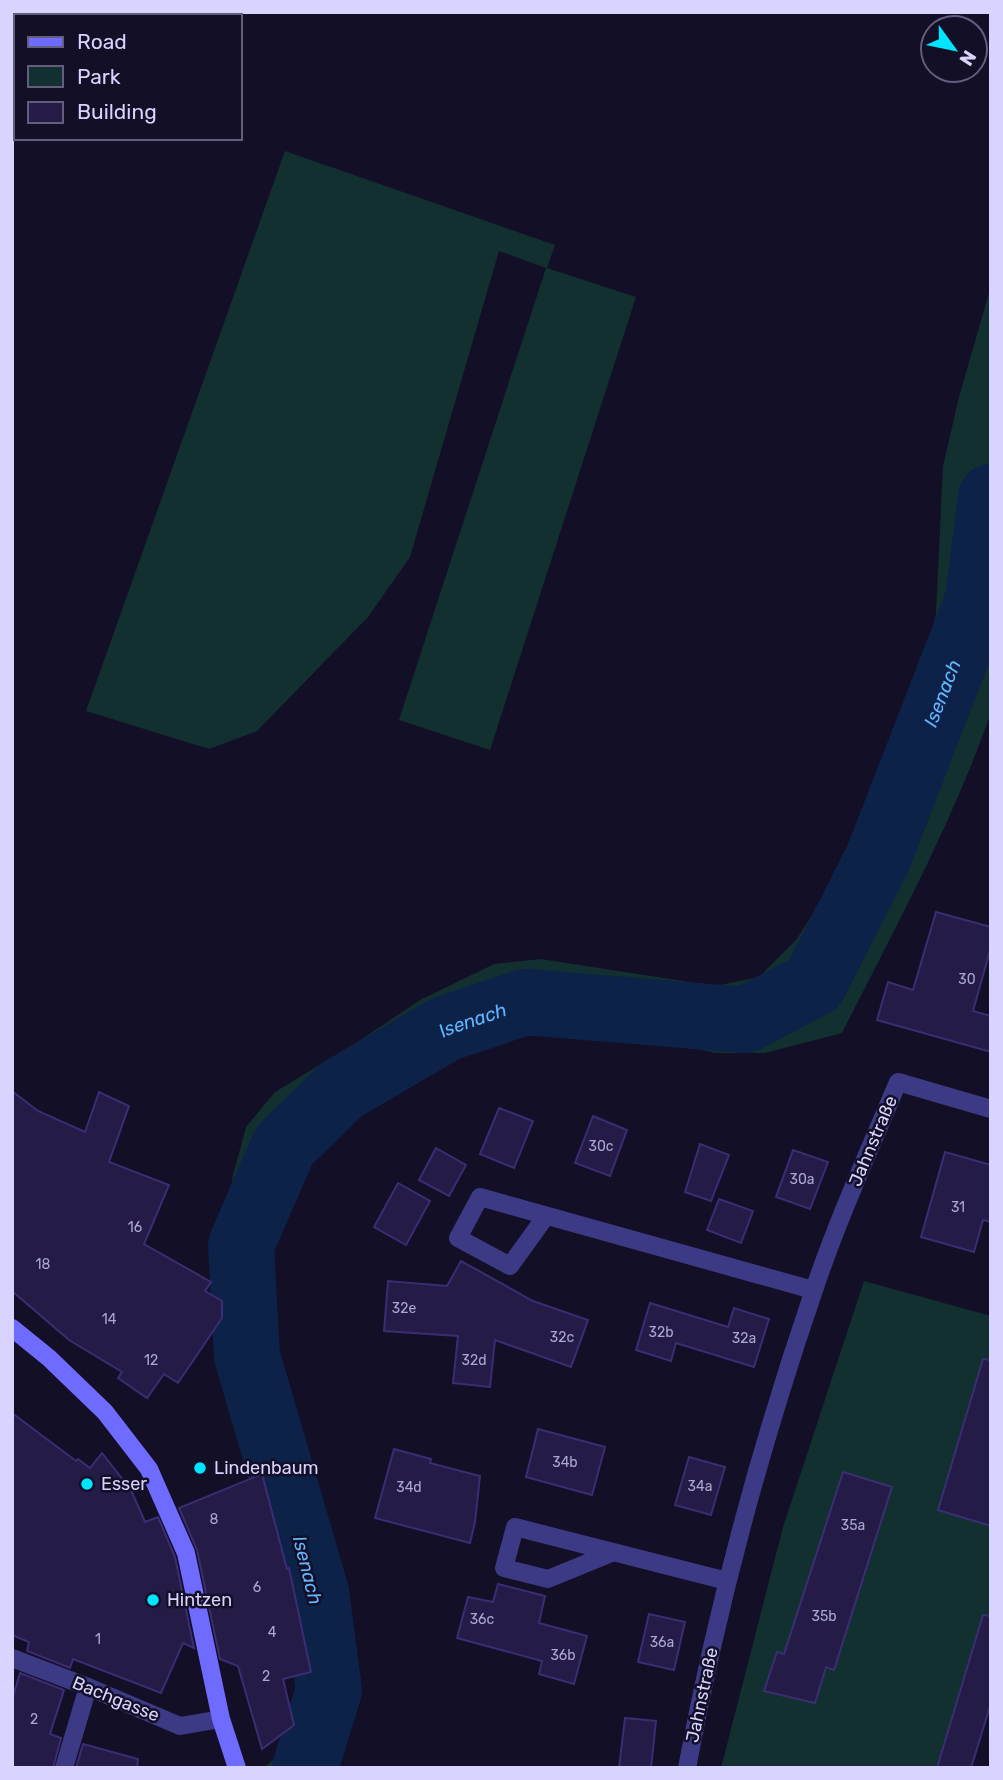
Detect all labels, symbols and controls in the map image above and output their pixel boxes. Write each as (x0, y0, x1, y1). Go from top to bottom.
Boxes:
legend (14, 14, 242, 140)
north arrow (919, 14, 989, 84)
text: Road (77, 29, 127, 54)
text: N (954, 46, 981, 70)
text: Park (77, 64, 121, 89)
text: Building (77, 99, 157, 124)
water label: Isenach (919, 656, 966, 730)
house number: 30 (958, 971, 976, 988)
water label: Isenach (434, 998, 510, 1042)
street label: Jahnstraße (844, 1092, 902, 1190)
house number: 30c (588, 1138, 614, 1155)
house number: 30a (789, 1171, 815, 1188)
house number: 31 (951, 1199, 965, 1216)
house number: 16 (128, 1219, 142, 1236)
house number: 18 (36, 1256, 51, 1273)
house number: 32e (392, 1300, 416, 1317)
house number: 14 (102, 1311, 117, 1328)
house number: 32b (649, 1324, 673, 1341)
house number: 32c (550, 1329, 574, 1346)
house number: 32a (732, 1330, 756, 1347)
house number: 12 (144, 1352, 158, 1369)
house number: 32d (462, 1352, 486, 1369)
house number: 34b (552, 1454, 578, 1471)
place label: Lindenbaum (214, 1457, 319, 1479)
marker: Lindenbaum (192, 1460, 208, 1476)
place label: Esser (101, 1473, 147, 1495)
marker: Esser (79, 1476, 95, 1492)
house number: 34a (688, 1478, 712, 1495)
house number: 34d (396, 1479, 422, 1496)
house number: 8 (210, 1511, 219, 1528)
house number: 35a (841, 1517, 865, 1534)
water label: Isenach (288, 1533, 327, 1607)
house number: 6 (253, 1579, 261, 1596)
place label: Hintzen (167, 1589, 232, 1611)
marker: Hintzen (145, 1592, 161, 1608)
house number: 35b (811, 1608, 837, 1625)
house number: 36c (470, 1611, 495, 1628)
house number: 4 (268, 1624, 277, 1641)
house number: 1 (95, 1631, 101, 1648)
house number: 36a (650, 1634, 674, 1651)
street label: Jahnstraße (681, 1645, 723, 1745)
house number: 36b (550, 1647, 576, 1664)
house number: 2 (262, 1668, 270, 1685)
street label: Bachgasse (69, 1672, 163, 1726)
house number: 2 (30, 1711, 38, 1728)

